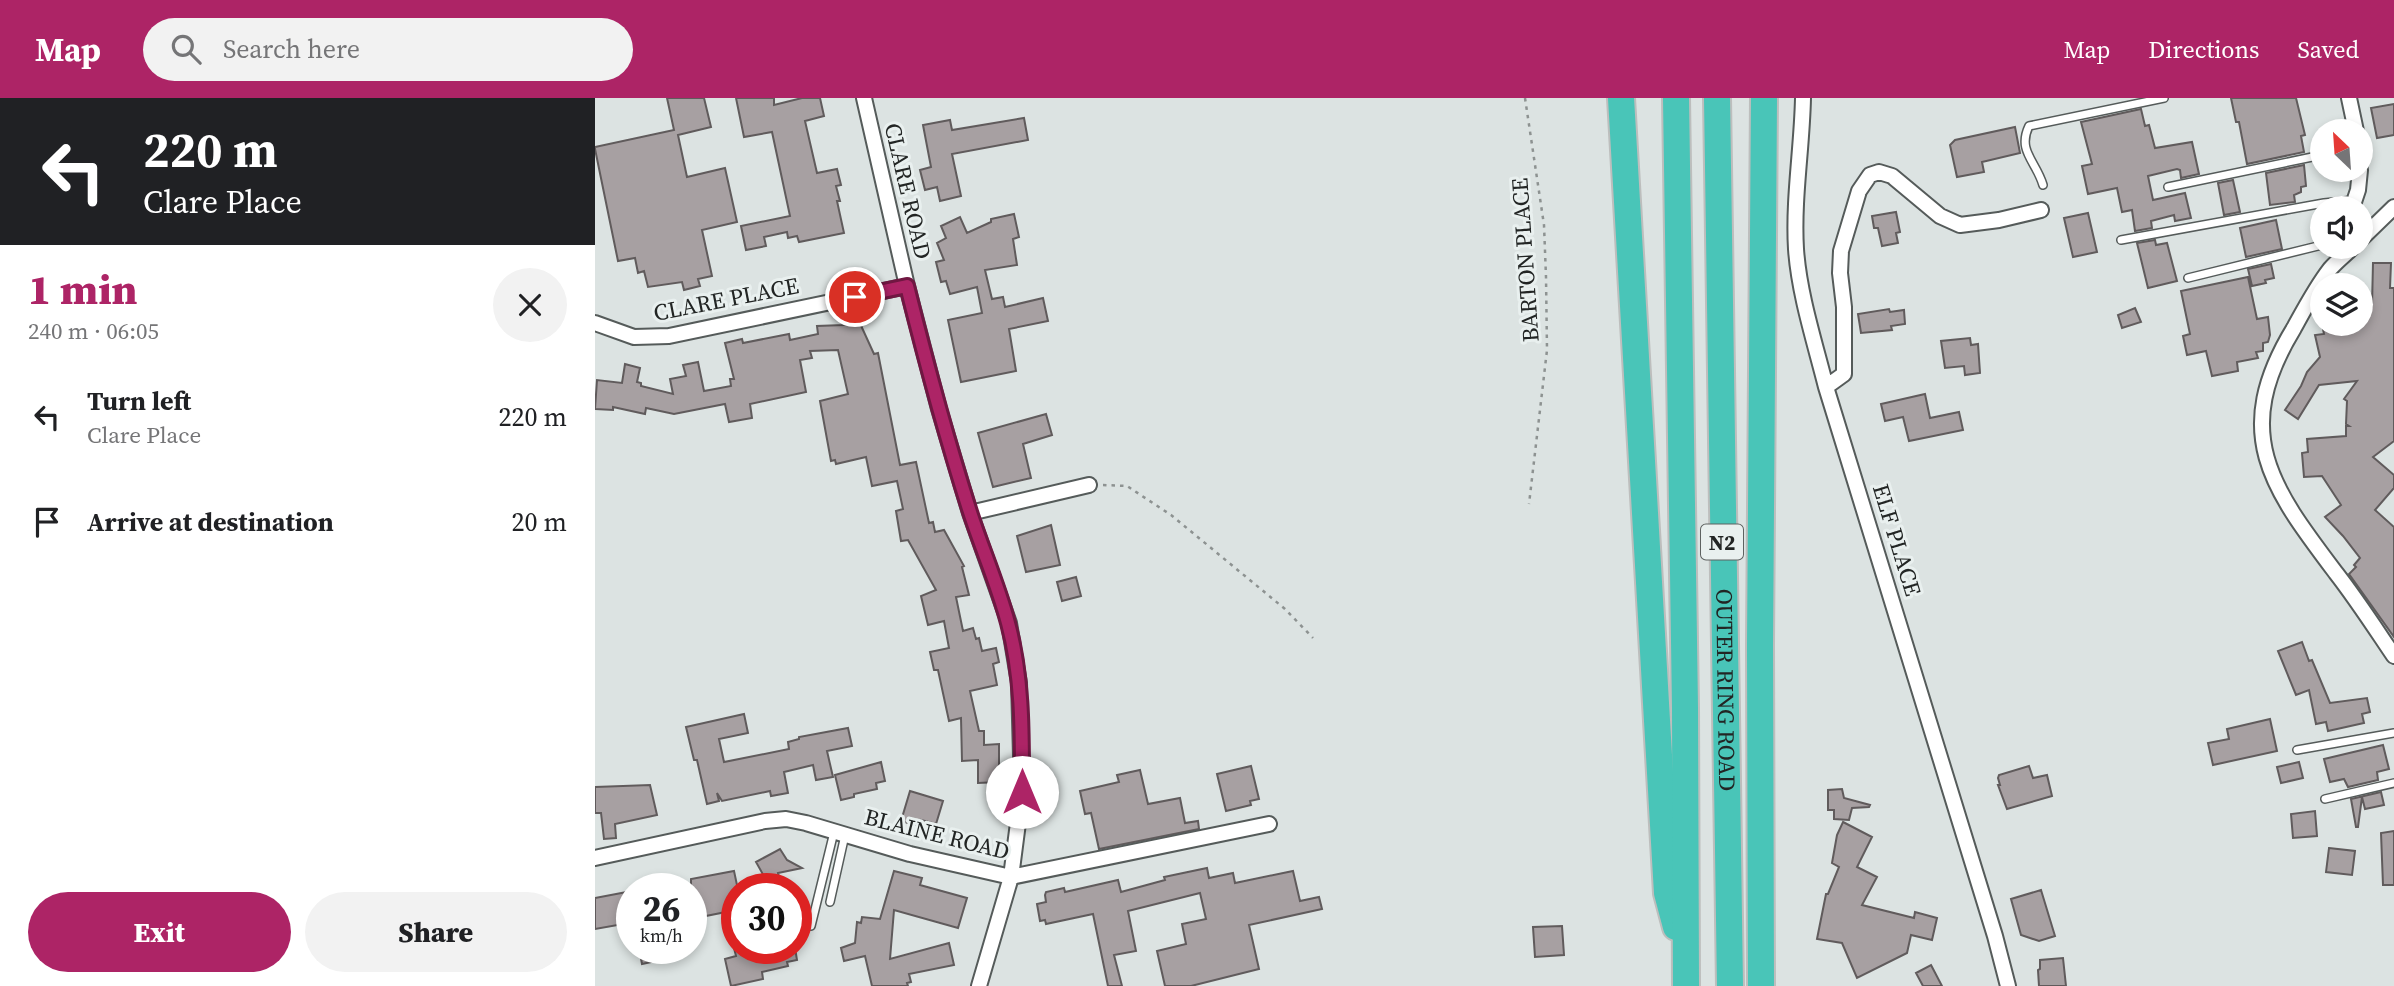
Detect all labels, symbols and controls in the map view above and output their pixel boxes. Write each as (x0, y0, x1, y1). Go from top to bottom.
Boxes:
search box (143, 18, 633, 81)
text: Map (35, 27, 101, 72)
icon: search (167, 30, 205, 68)
text: Search here (223, 31, 360, 67)
text: Map (2063, 33, 2110, 66)
text: Directions (2148, 33, 2259, 66)
text: Saved (2297, 33, 2359, 66)
text: 220 m (143, 116, 278, 183)
north arrow (2310, 119, 2373, 182)
map controls (2310, 119, 2373, 336)
street label: CLARE ROAD (877, 120, 939, 262)
icon: left (28, 126, 119, 217)
street label: BARTON PLACE (1503, 177, 1547, 343)
text: Clare Place (143, 180, 302, 224)
button: sound (2310, 196, 2373, 259)
text: 1 min (28, 260, 138, 318)
pin (825, 267, 885, 327)
button: close (493, 268, 567, 342)
street label: CLARE PLACE (651, 269, 801, 329)
button: layers (2310, 273, 2373, 336)
icon: arrive (836, 278, 874, 316)
text: 240 m · 06:05 (28, 315, 159, 347)
text: Turn left (87, 383, 191, 419)
icon: left (28, 398, 66, 436)
text: 220 m (499, 399, 567, 435)
text: Clare Place (87, 419, 201, 451)
street label: ELF PLACE (1865, 480, 1929, 600)
icon: arrive (28, 503, 66, 541)
text: Arrive at destination (87, 504, 334, 540)
text: 20 m (512, 504, 567, 540)
road number: N2 (1701, 524, 1743, 560)
street label: OUTER RING ROAD (1708, 588, 1743, 792)
position arrow (985, 755, 1059, 829)
street label: BLAINE ROAD (861, 801, 1013, 867)
speed limit sign: 30 (721, 873, 812, 964)
text: 26 (643, 885, 680, 933)
button: Exit (28, 892, 291, 972)
button: Share (305, 892, 567, 972)
text: km/h (640, 923, 683, 948)

